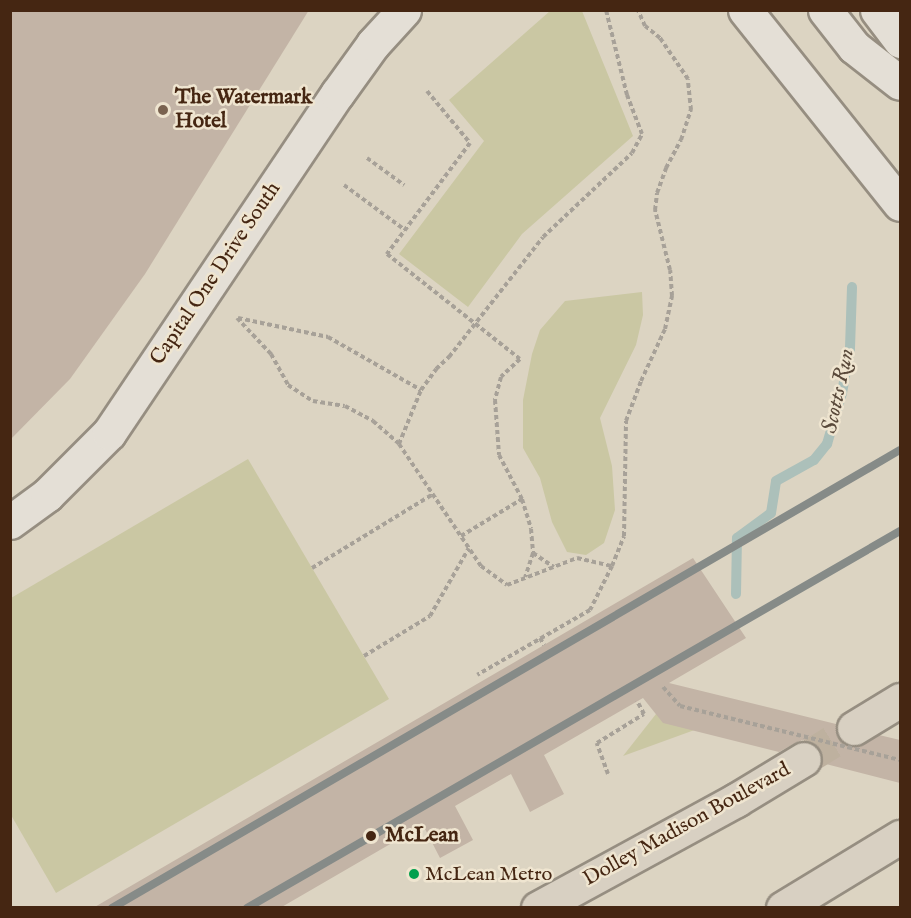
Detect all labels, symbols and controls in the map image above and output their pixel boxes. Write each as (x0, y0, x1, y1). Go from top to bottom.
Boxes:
place label: The Watermark Hotel (175, 85, 312, 135)
marker: The Watermark Hotel (156, 103, 170, 117)
street label: Capital One Drive South (145, 178, 287, 370)
water label: Scotts Run (817, 346, 861, 436)
street label: Dolley Madison Boulevard (579, 758, 795, 892)
place label: McLean (385, 823, 459, 849)
marker: McLean (362, 827, 380, 845)
place label: McLean Metro (425, 862, 552, 886)
marker: McLean Metro (408, 868, 420, 880)

